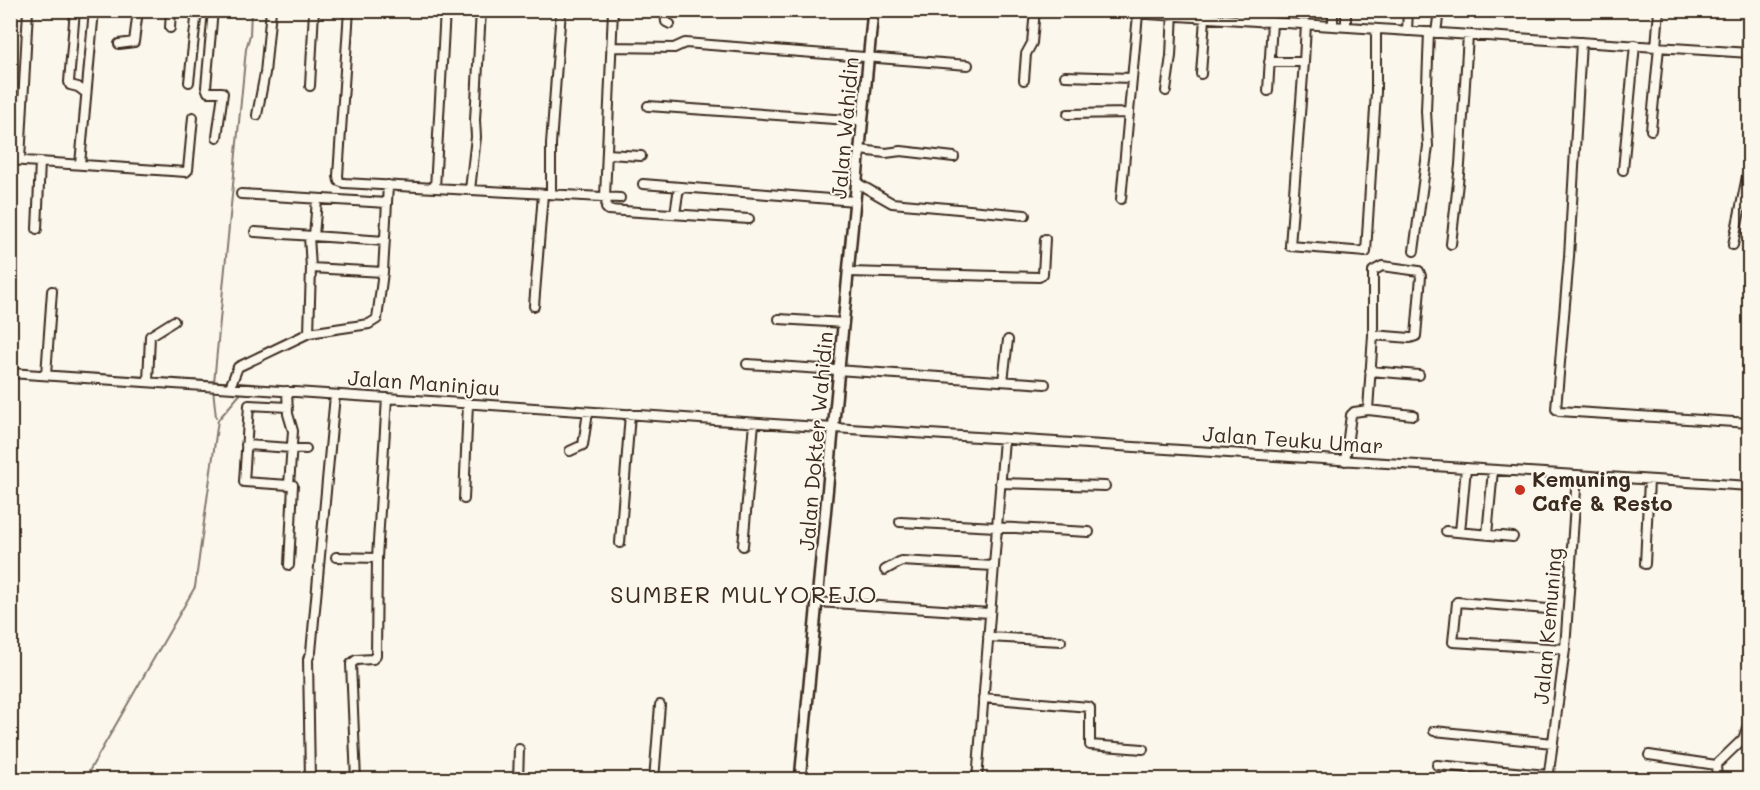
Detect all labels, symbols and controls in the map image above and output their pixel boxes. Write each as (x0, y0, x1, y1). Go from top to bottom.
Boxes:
street label: Jalan Wahidin (824, 56, 864, 200)
street label: Jalan Dokter Wahidin (792, 330, 838, 552)
street label: Jalan Maninjau (347, 363, 501, 401)
street label: Jalan Teuku Umar (1202, 419, 1384, 459)
place label: Kemuning Cafe & Resto (1532, 465, 1673, 516)
marker: Kemuning Cafe & Resto (1513, 483, 1527, 497)
street label: Jalan Kemuning (1527, 547, 1567, 705)
district label: SUMBER MULYOREJO (610, 578, 878, 609)

